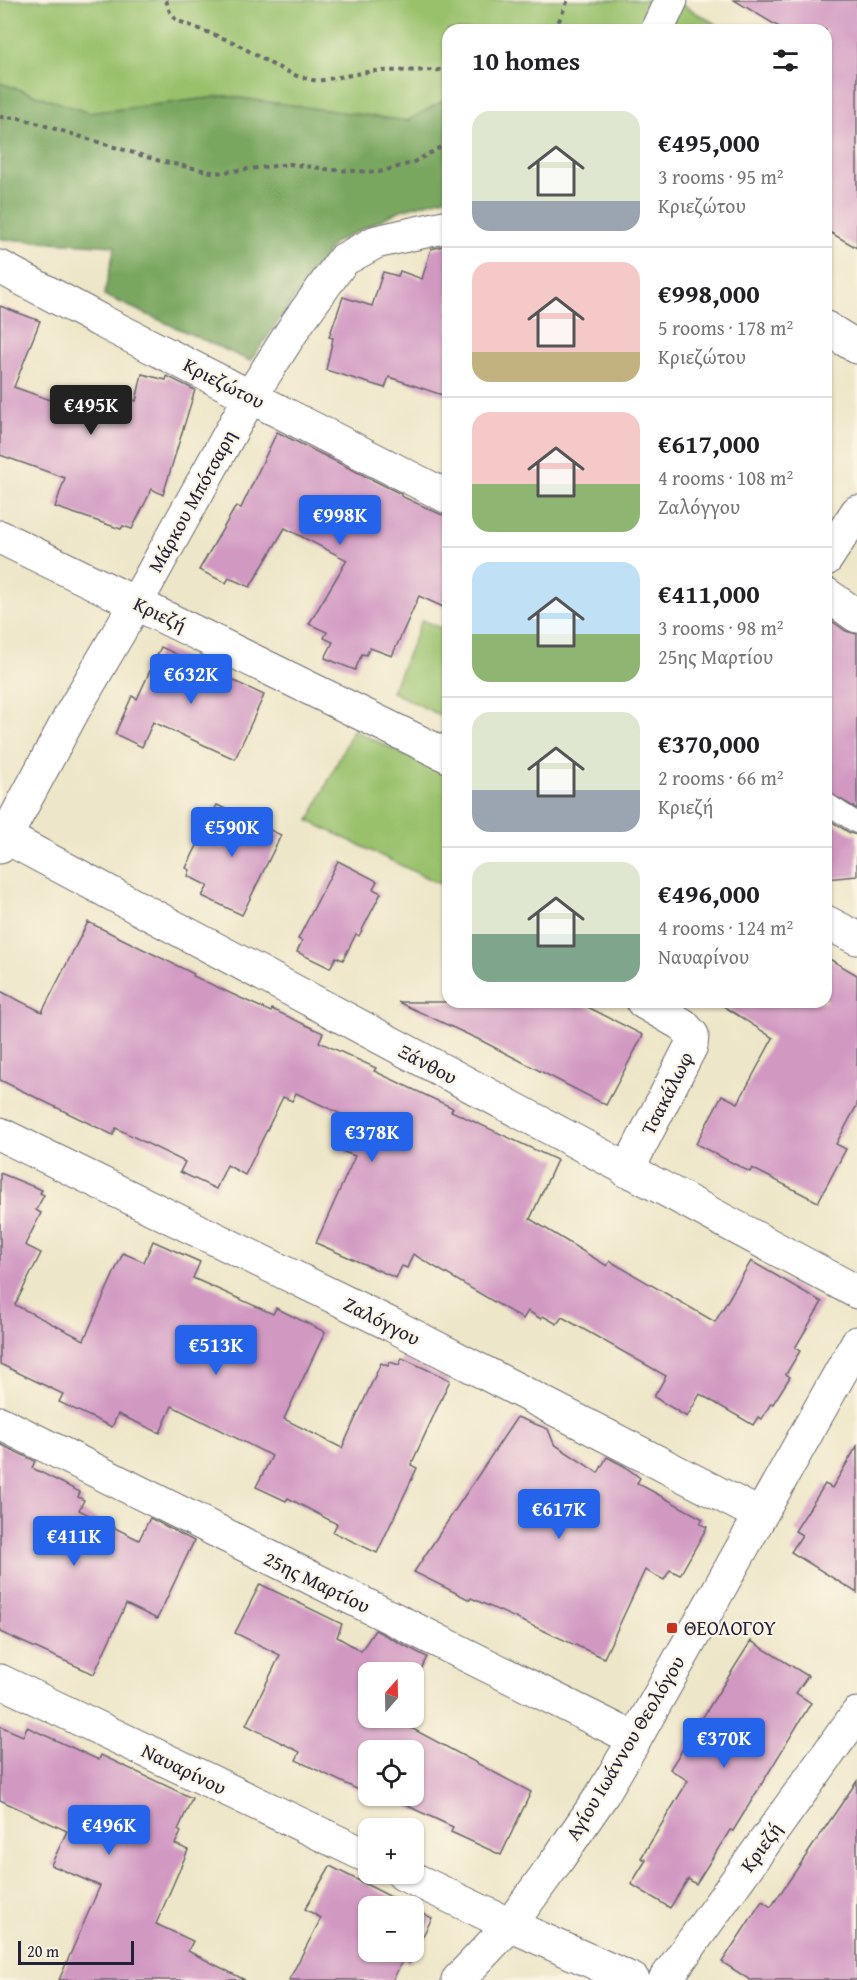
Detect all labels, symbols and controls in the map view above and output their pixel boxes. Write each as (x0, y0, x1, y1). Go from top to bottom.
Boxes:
text: 10 homes (472, 41, 580, 80)
icon: filters (769, 44, 802, 77)
text: €495,000 (658, 123, 760, 162)
icon: home (520, 135, 592, 207)
text: 3 rooms · 95 m² (658, 162, 784, 191)
text: Κριεζώτου (658, 191, 746, 220)
text: €998,000 (658, 274, 760, 313)
icon: home (520, 286, 592, 358)
text: 5 rooms · 178 m² (658, 313, 793, 342)
text: Κριεζώτου (658, 342, 746, 371)
street label: Κριεζώτου (179, 350, 270, 415)
pin: €495K (49, 385, 133, 436)
text: €495K (64, 390, 118, 419)
street label: Μάρκου Μπότσαρη (140, 424, 243, 577)
text: €617,000 (658, 424, 760, 463)
icon: home (520, 436, 592, 508)
text: 4 rooms · 108 m² (658, 463, 793, 492)
text: Ζαλόγγου (658, 492, 740, 521)
pin: €998K (298, 495, 382, 546)
text: €998K (313, 500, 367, 529)
text: €411,000 (658, 574, 760, 613)
icon: home (520, 586, 592, 658)
street label: Κριεζή (129, 588, 191, 639)
text: 3 rooms · 98 m² (658, 613, 784, 642)
text: 25ης Μαρτίου (658, 642, 773, 671)
pin: €632K (149, 654, 233, 705)
text: €632K (164, 659, 218, 688)
text: €370,000 (658, 724, 760, 763)
icon: home (520, 736, 592, 808)
text: 2 rooms · 66 m² (658, 763, 784, 792)
text: Κριεζή (658, 792, 713, 821)
pin: €590K (190, 807, 274, 858)
text: €590K (205, 812, 259, 841)
text: €496,000 (658, 874, 760, 913)
icon: home (520, 886, 592, 958)
text: 4 rooms · 124 m² (658, 913, 793, 942)
text: Ναυαρίνου (658, 942, 749, 971)
street label: Ξάνθου (394, 1036, 463, 1091)
street label: Τσακάλωφ (633, 1046, 700, 1139)
pin: €378K (330, 1112, 414, 1163)
text: €378K (345, 1117, 399, 1146)
street label: Ζαλόγγου (339, 1289, 425, 1352)
pin: €513K (174, 1325, 258, 1376)
text: €513K (189, 1330, 243, 1359)
pin: €617K (517, 1489, 601, 1540)
text: €617K (532, 1494, 586, 1523)
pin: €411K (32, 1516, 116, 1567)
text: €411K (47, 1521, 101, 1550)
street label: 25ης Μαρτίου (259, 1543, 375, 1620)
place label: ΘΕΟΛΟΓΟΥ (684, 1613, 776, 1642)
marker: ΘΕΟΛΟΓΟΥ (665, 1621, 679, 1635)
street label: Αγίου Ιωάννου Θεολόγου (558, 1650, 691, 1846)
north arrow (358, 1662, 424, 1728)
map controls (358, 1662, 424, 1962)
pin: €370K (682, 1718, 766, 1769)
text: €370K (697, 1723, 751, 1752)
street label: Ναυαρίνου (137, 1736, 232, 1802)
button: locate (358, 1740, 424, 1806)
pin: €496K (67, 1805, 151, 1856)
text: €496K (82, 1810, 136, 1839)
street label: Κριεζή (733, 1816, 789, 1878)
button: + (358, 1818, 424, 1884)
button: − (358, 1896, 424, 1962)
scale bar (18, 1938, 134, 1966)
text: 20 m (27, 1939, 59, 1963)

